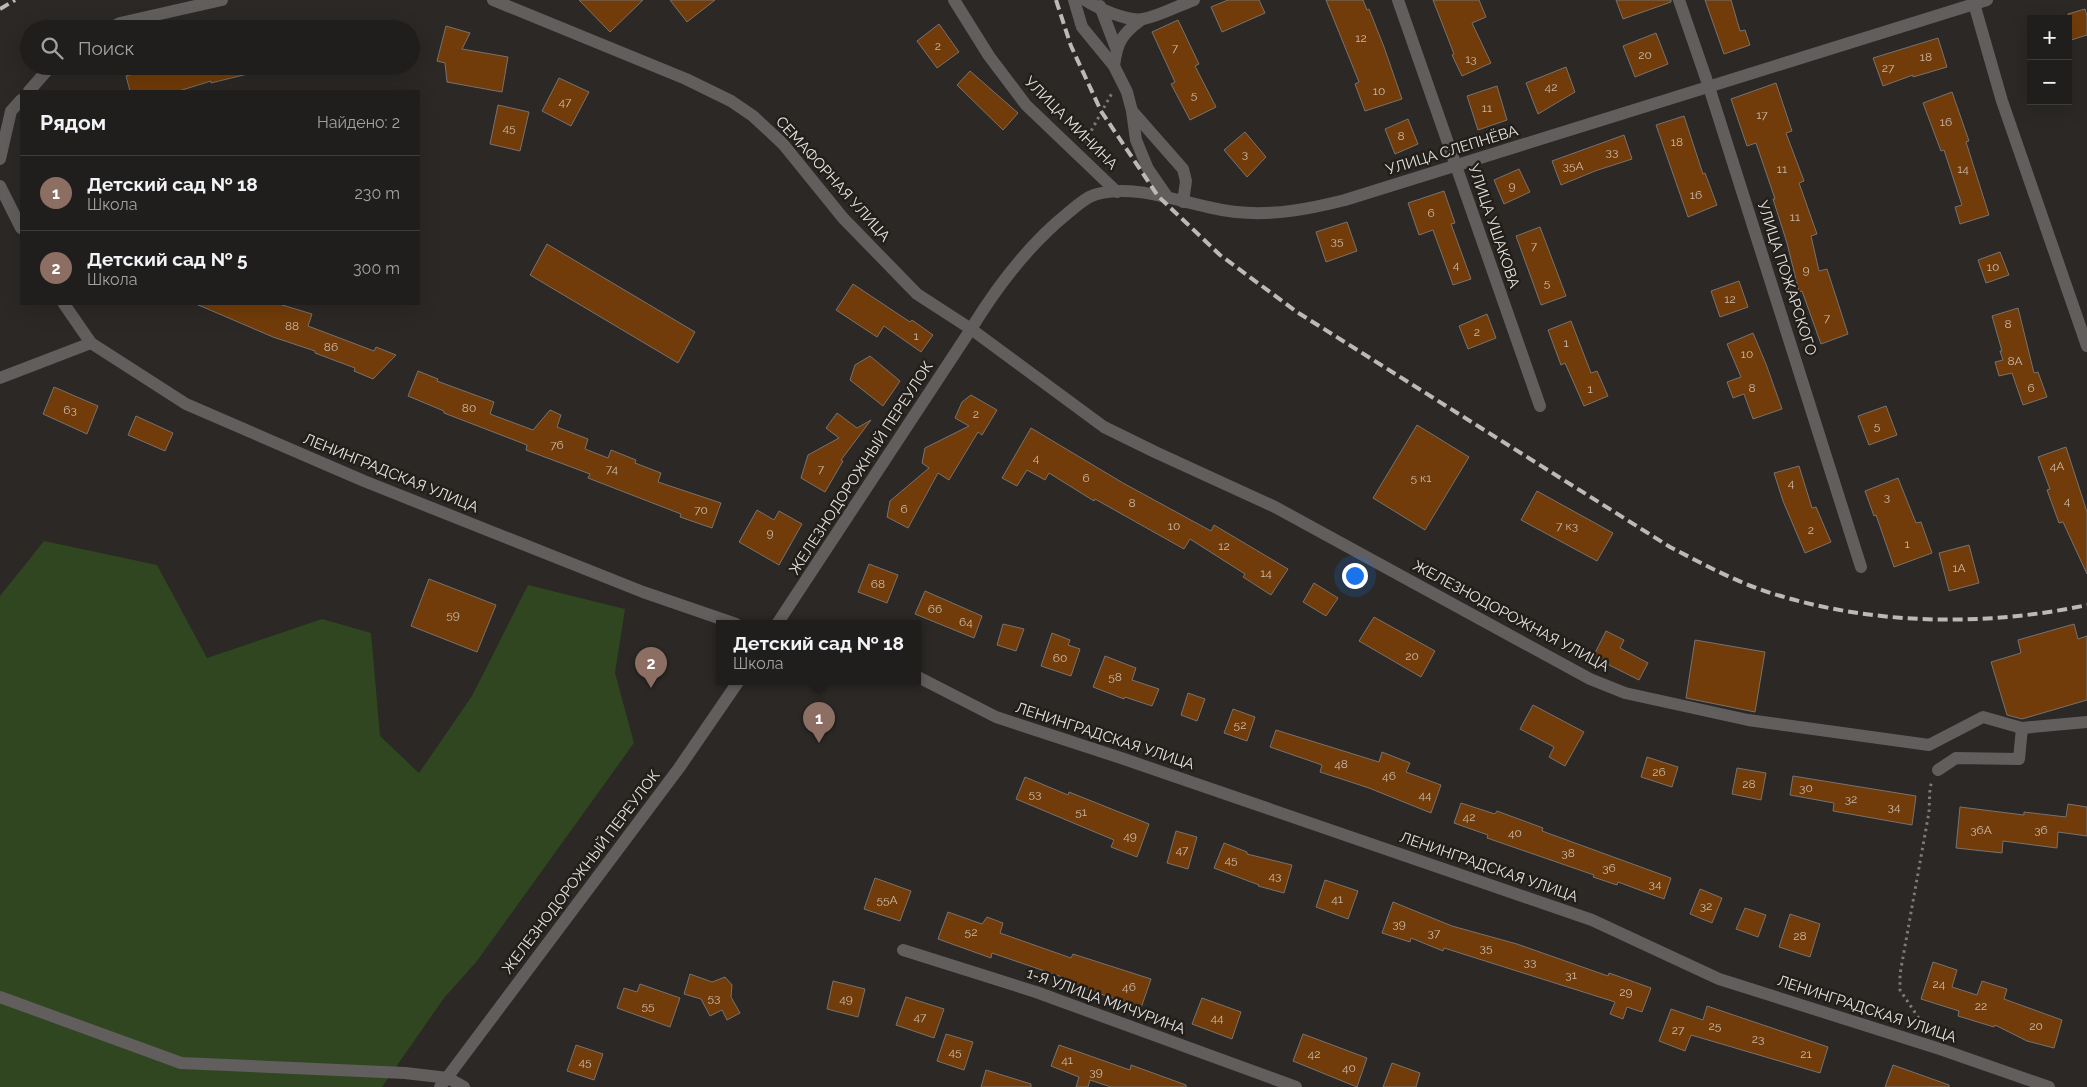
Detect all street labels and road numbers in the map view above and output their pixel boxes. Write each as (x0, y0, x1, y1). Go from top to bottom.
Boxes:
street label: УЛИЦА МИНИНА (1021, 73, 1121, 173)
street label: СЕМАФОРНАЯ УЛИЦА (772, 113, 894, 245)
street label: УЛИЦА СЛЕПНЁВА (1383, 120, 1520, 179)
street label: УЛИЦА УШАКОВА (1464, 162, 1524, 290)
street label: УЛИЦА ПОЖАРСКОГО (1753, 198, 1821, 358)
street label: ЖЕЛЕЗНОДОРОЖНЫЙ ПЕРЕУЛОК (785, 358, 937, 578)
street label: ЛЕНИНГРАДСКАЯ УЛИЦА (301, 430, 481, 516)
street label: ЖЕЛЕЗНОДОРОЖНАЯ УЛИЦА (1410, 557, 1612, 675)
street label: ЛЕНИНГРАДСКАЯ УЛИЦА (1013, 699, 1197, 773)
street label: ЖЕЛЕЗНОДОРОЖНЫЙ ПЕРЕУЛОК (498, 766, 664, 977)
street label: ЛЕНИНГРАДСКАЯ УЛИЦА (1398, 828, 1580, 906)
street label: 1-Я УЛИЦА МИЧУРИНА (1024, 964, 1188, 1038)
street label: ЛЕНИНГРАДСКАЯ УЛИЦА (1775, 972, 1959, 1046)

